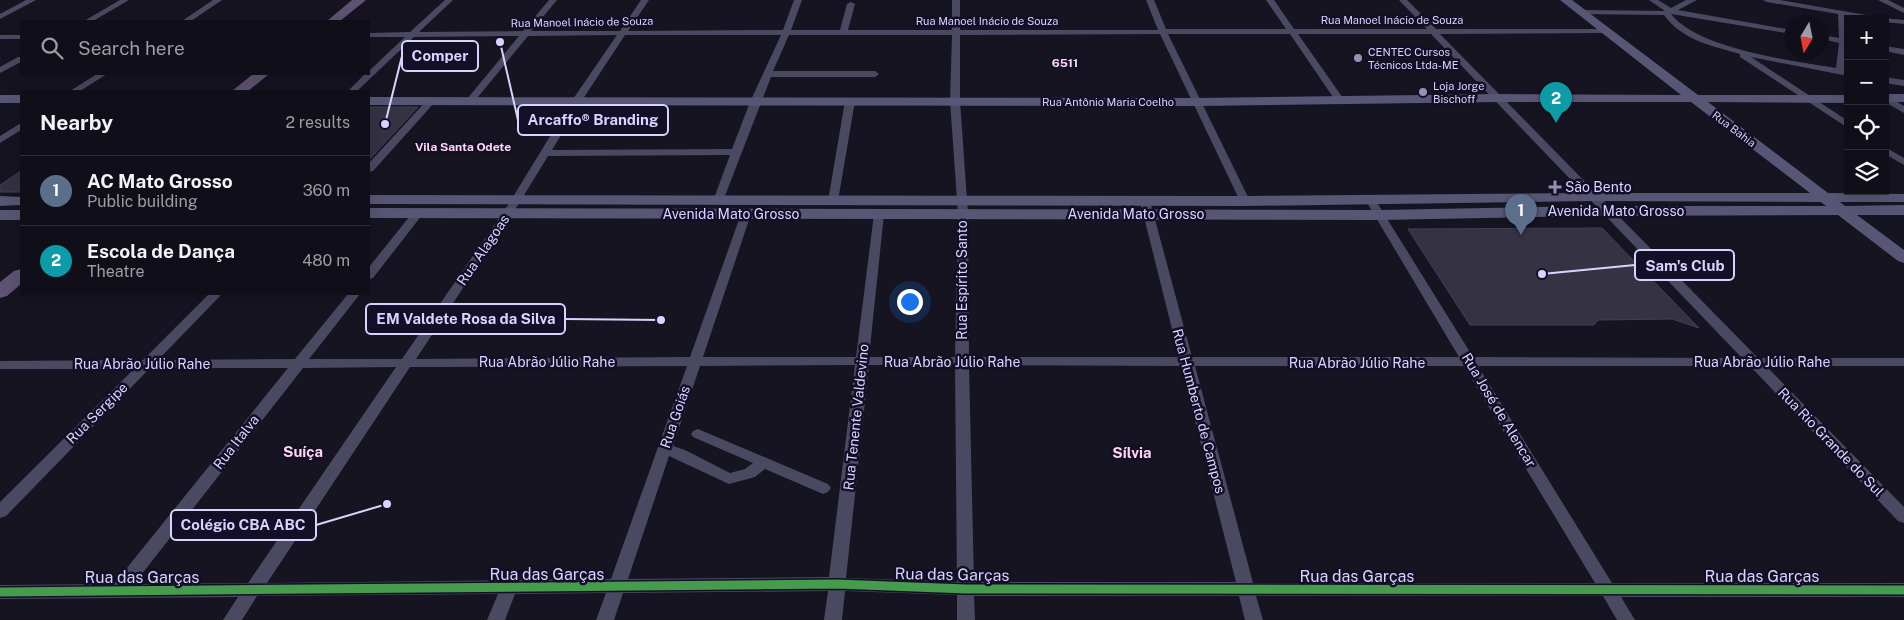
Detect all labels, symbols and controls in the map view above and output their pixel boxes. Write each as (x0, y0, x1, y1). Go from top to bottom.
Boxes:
street label: Rua Manoel Inácio de Souza (1321, 14, 1463, 26)
street label: Rua Manoel Inácio de Souza (511, 15, 653, 29)
street label: Rua Manoel Inácio de Souza (916, 15, 1058, 27)
north arrow (1784, 15, 1829, 60)
map controls (1844, 15, 1889, 195)
button: + (1844, 15, 1889, 60)
search box (20, 20, 370, 75)
icon: search (38, 34, 66, 62)
text: Search here (78, 37, 185, 59)
callout: Comper (402, 41, 478, 71)
place label: CENTEC Cursos Técnicos Ltda-ME (1368, 46, 1459, 71)
text: Comper (412, 47, 468, 64)
marker: CENTEC Cursos Técnicos Ltda-ME (1352, 52, 1364, 64)
district label: 6511 (1052, 56, 1078, 70)
button: − (1844, 60, 1889, 105)
place label: Loja Jorge Bischoff (1433, 80, 1485, 105)
pin: 2 (1540, 82, 1572, 123)
marker: Loja Jorge Bischoff (1417, 86, 1429, 98)
street label: Rua Antônio Maria Coelho (1042, 96, 1174, 108)
callout: Arcaffo® Branding (518, 105, 668, 135)
button: locate (1844, 105, 1889, 150)
street label: Rua Bahia (1710, 109, 1758, 149)
text: Nearby (40, 110, 113, 135)
text: Arcaffo® Branding (528, 111, 659, 128)
text: 2 results (285, 113, 350, 132)
district label: Vila Santa Odete (415, 140, 511, 154)
button: layers (1844, 150, 1889, 195)
text: AC Mato Grosso (87, 170, 233, 192)
place label: São Bento (1565, 179, 1632, 195)
text: 1 (53, 181, 59, 200)
text: 360 m (303, 181, 350, 200)
marker: São Bento (1549, 181, 1561, 193)
text: Public building (87, 192, 198, 211)
pin: 1 (1505, 194, 1537, 235)
street label: Avenida Mato Grosso (1548, 203, 1684, 219)
street label: Avenida Mato Grosso (663, 206, 799, 222)
street label: Avenida Mato Grosso (1068, 206, 1204, 222)
street label: Rua Alagoas (454, 212, 512, 288)
street label: Rua Espírito Santo (954, 220, 970, 340)
text: Escola de Dança (87, 240, 235, 262)
callout: Sam's Club (1635, 250, 1734, 280)
text: 2 (51, 251, 61, 270)
text: 480 m (302, 251, 350, 270)
text: Sam's Club (1645, 257, 1725, 274)
text: Theatre (87, 262, 145, 281)
your location (897, 289, 923, 315)
callout: EM Valdete Rosa da Silva (366, 304, 565, 334)
text: EM Valdete Rosa da Silva (376, 310, 556, 327)
street label: Rua Humberto de Campos (1169, 327, 1229, 495)
street label: Rua Tenente Valdevino (840, 343, 872, 491)
street label: Rua José de Alencar (1459, 350, 1539, 470)
street label: Rua Abrão Júlio Rahe (479, 354, 615, 370)
street label: Rua Abrão Júlio Rahe (884, 354, 1020, 370)
street label: Rua Abrão Júlio Rahe (1694, 354, 1830, 370)
street label: Rua Abrão Júlio Rahe (1289, 355, 1425, 371)
street label: Rua Abrão Júlio Rahe (74, 356, 210, 372)
street label: Rua Sergipe (63, 379, 131, 447)
street label: Rua Goiás (657, 384, 693, 450)
street label: Rua Rio Grande do Sul (1775, 384, 1887, 500)
street label: Rua Italva (210, 412, 262, 472)
district label: Suíça (283, 443, 323, 460)
district label: Sílvia (1112, 444, 1152, 461)
callout: Colégio CBA ABC (171, 510, 316, 540)
text: Colégio CBA ABC (181, 516, 306, 533)
street label: Rua das Garças (894, 564, 1010, 585)
street label: Rua das Garças (490, 565, 604, 584)
street label: Rua das Garças (1300, 567, 1414, 586)
street label: Rua das Garças (1705, 567, 1819, 586)
street label: Rua das Garças (85, 568, 199, 587)

